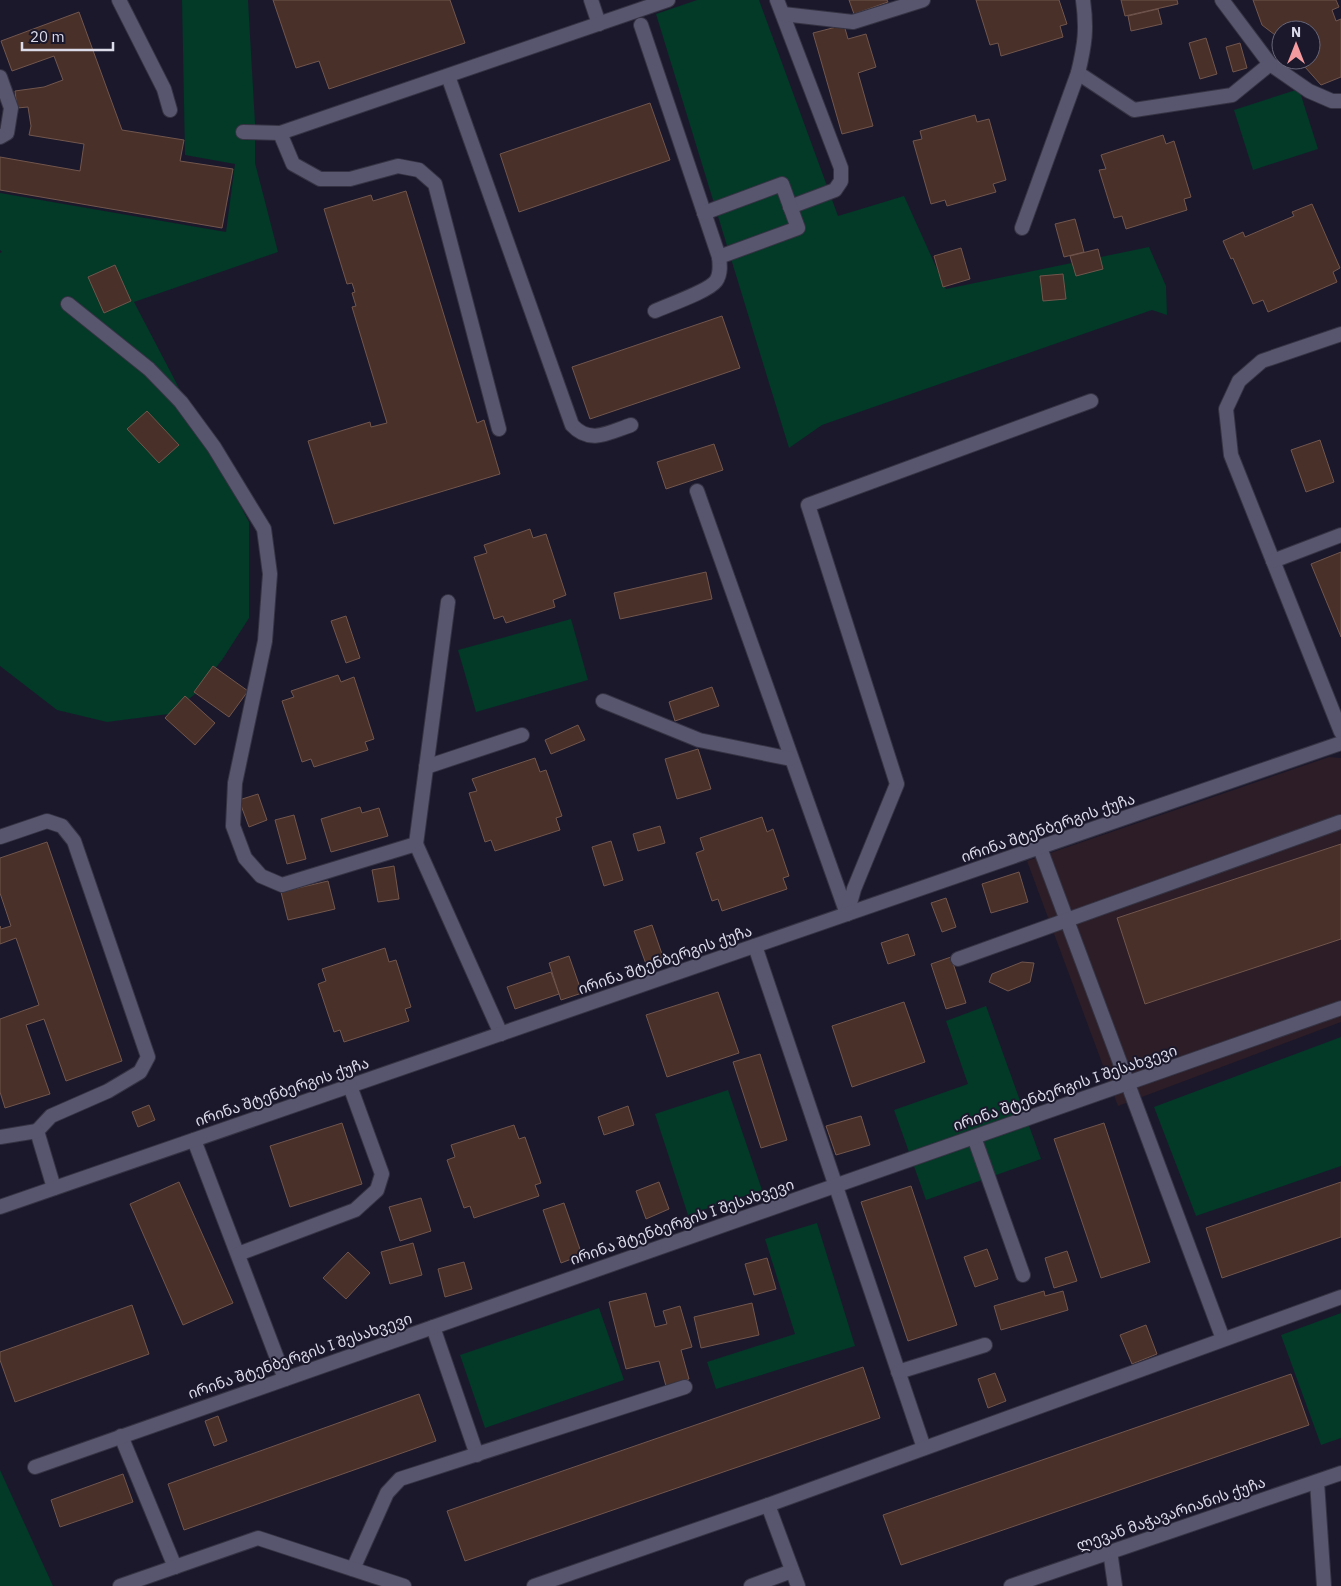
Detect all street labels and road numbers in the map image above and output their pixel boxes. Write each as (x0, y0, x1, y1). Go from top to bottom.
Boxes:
street label: ირინა შტენბერგის ქუჩა (958, 789, 1137, 866)
street label: ირინა შტენბერგის ქუჩა (575, 921, 754, 998)
street label: ირინა შტენბერგის I შესახვევი (950, 1040, 1179, 1135)
street label: ირინა შტენბერგის ქუჩა (192, 1053, 371, 1130)
street label: ირინა შტენბერგის I შესახვევი (567, 1174, 796, 1269)
street label: ირინა შტენბერგის I შესახვევი (185, 1308, 414, 1403)
street label: ლევან მაჭავარიანის ქუჩა (1074, 1472, 1268, 1555)

